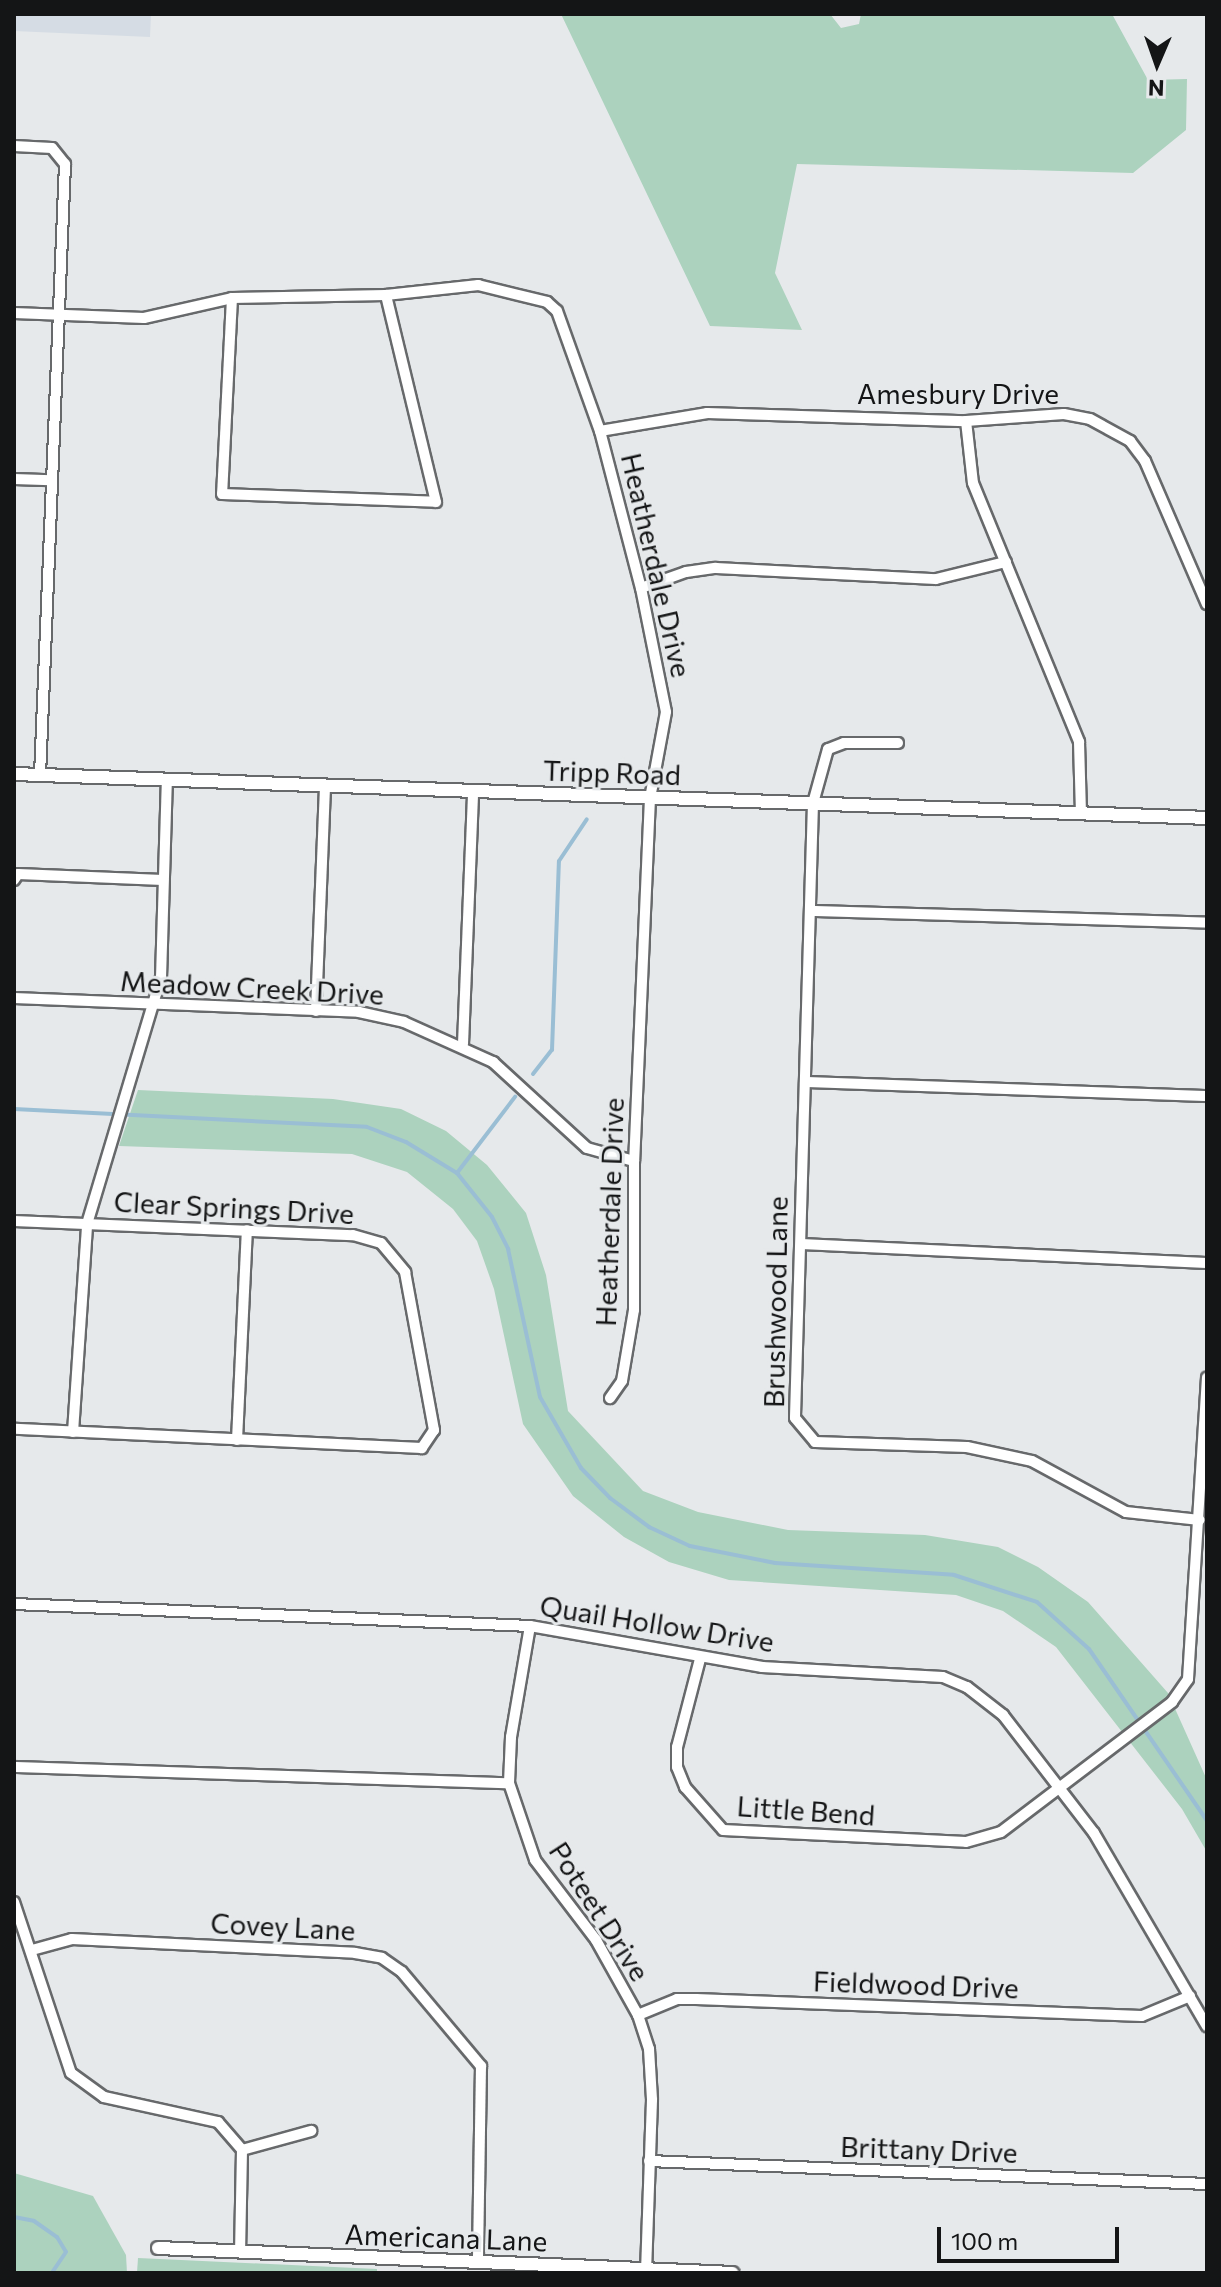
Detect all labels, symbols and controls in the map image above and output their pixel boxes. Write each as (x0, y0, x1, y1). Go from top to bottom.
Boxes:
north arrow (1117, 24, 1197, 104)
text: N (1147, 75, 1165, 102)
street label: Amesbury Drive (857, 376, 1059, 410)
street label: Heatherdale Drive (615, 450, 699, 680)
street label: Tripp Road (543, 753, 681, 791)
street label: Meadow Creek Drive (119, 963, 385, 1011)
street label: Heatherdale Drive (588, 1097, 630, 1327)
street label: Clear Springs Drive (113, 1184, 355, 1230)
street label: Brushwood Lane (756, 1196, 794, 1408)
street label: Quail Hollow Drive (538, 1588, 776, 1658)
street label: Little Bend (736, 1788, 876, 1832)
street label: Poteet Drive (543, 1835, 657, 1987)
street label: Covey Lane (210, 1905, 356, 1947)
street label: Fieldwood Drive (813, 1964, 1019, 2004)
street label: Brittany Drive (840, 2129, 1018, 2169)
scale bar (941, 2211, 1123, 2261)
street label: Americana Lane (344, 2217, 548, 2257)
text: 100 m (951, 2226, 1018, 2255)

